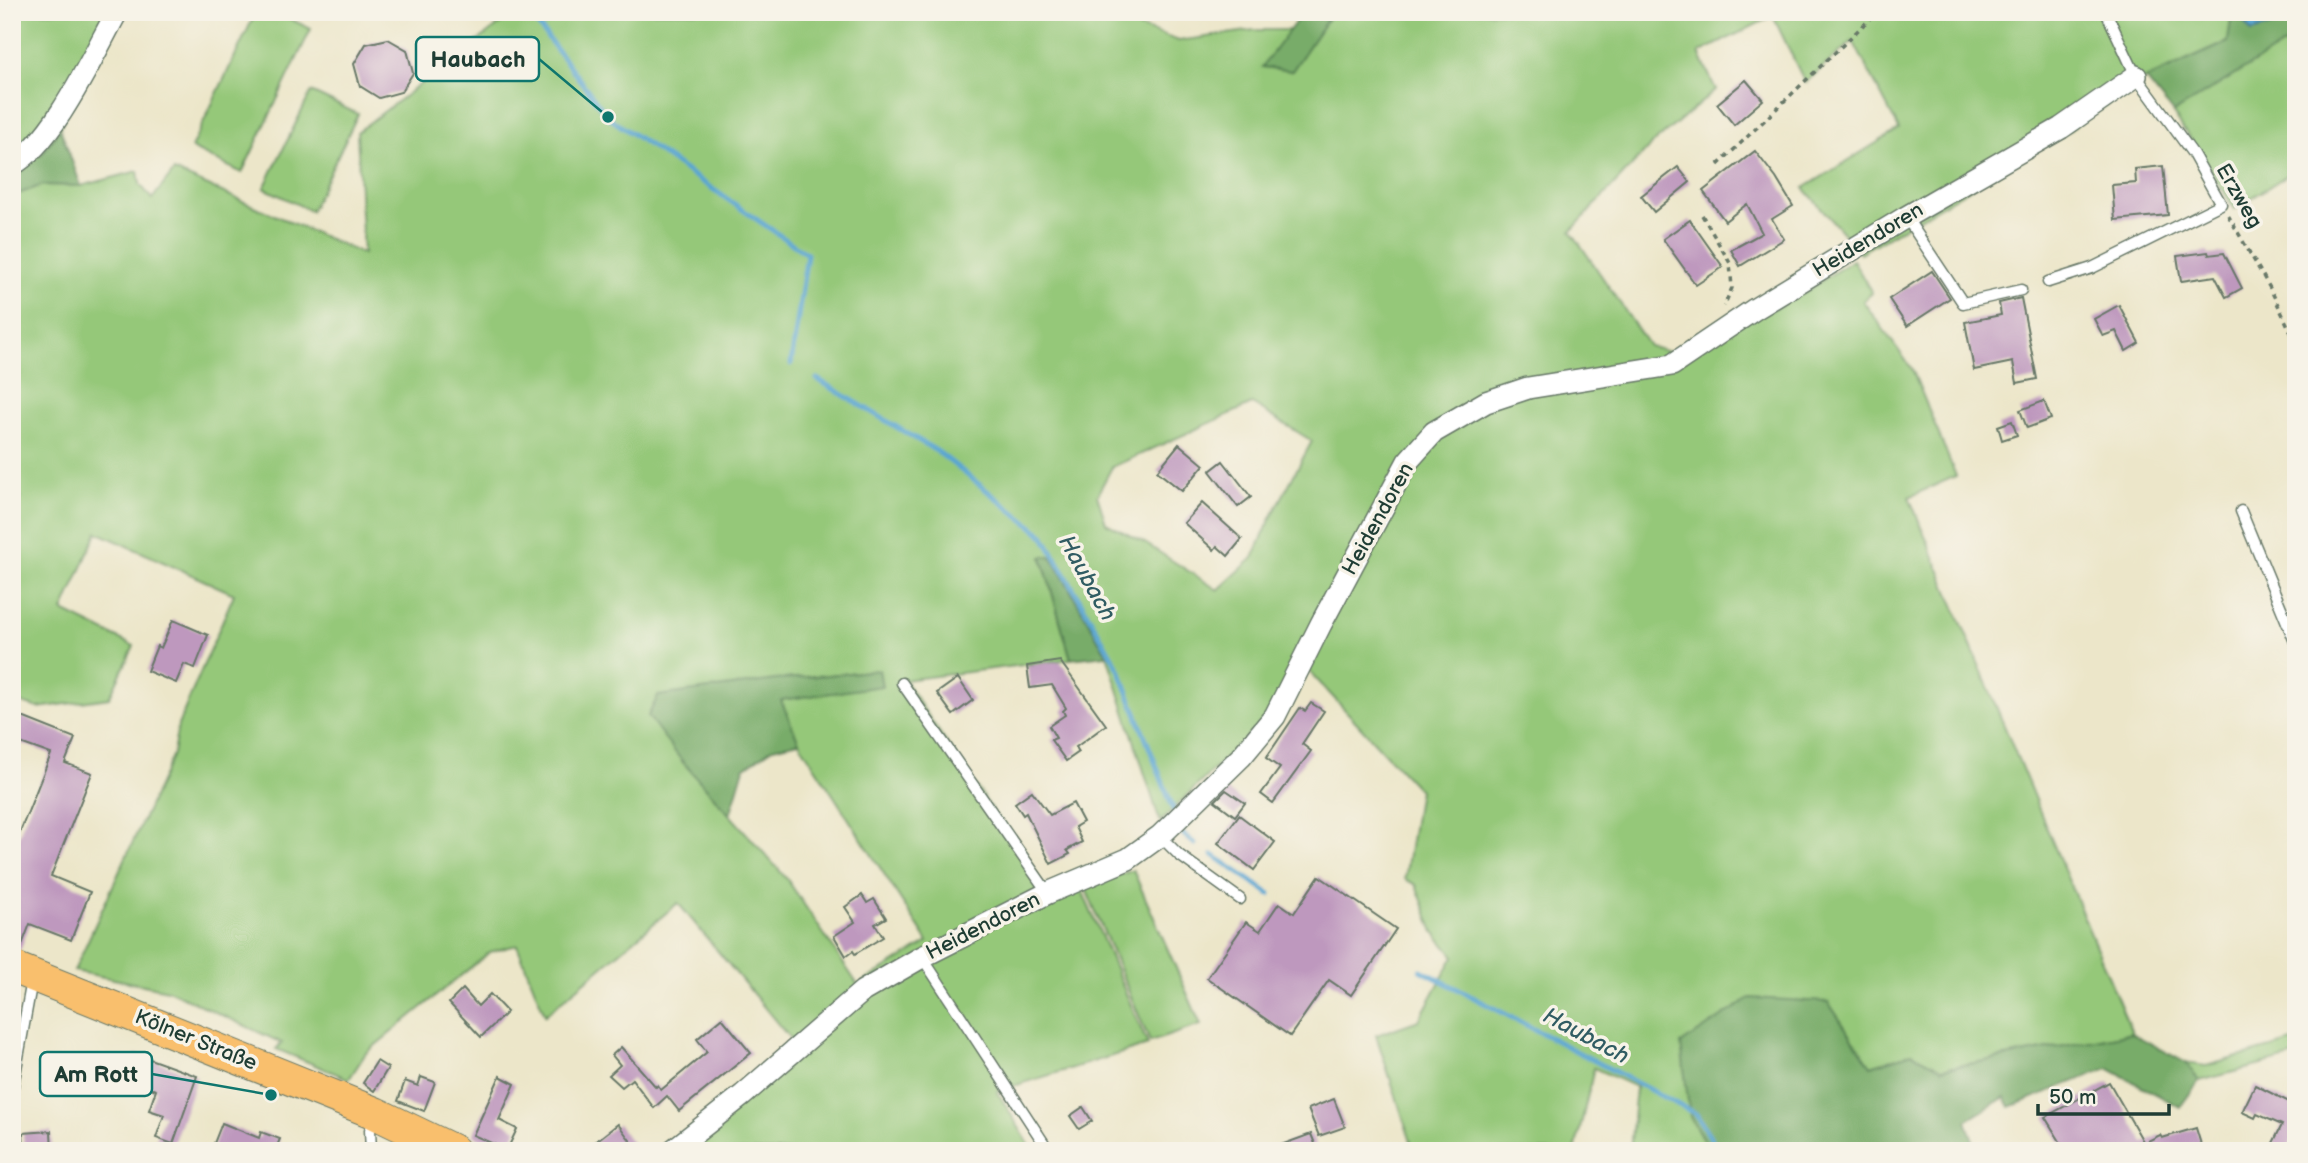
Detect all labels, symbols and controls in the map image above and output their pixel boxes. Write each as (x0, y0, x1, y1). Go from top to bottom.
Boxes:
callout: Haubach (416, 37, 539, 81)
text: Haubach (431, 46, 526, 74)
street label: Erzweg (2211, 159, 2267, 233)
street label: Heidendoren (1808, 197, 1928, 283)
street label: Heidendoren (1337, 459, 1419, 579)
water label: Haubach (1052, 530, 1122, 626)
street label: Heidendoren (922, 887, 1044, 965)
water label: Haubach (1538, 1002, 1634, 1070)
street label: Kölner Straße (131, 1004, 261, 1076)
callout: Am Rott (40, 1052, 152, 1096)
text: Am Rott (53, 1061, 138, 1089)
scale bar (2038, 1072, 2170, 1116)
text: 50 m (2049, 1085, 2096, 1110)

